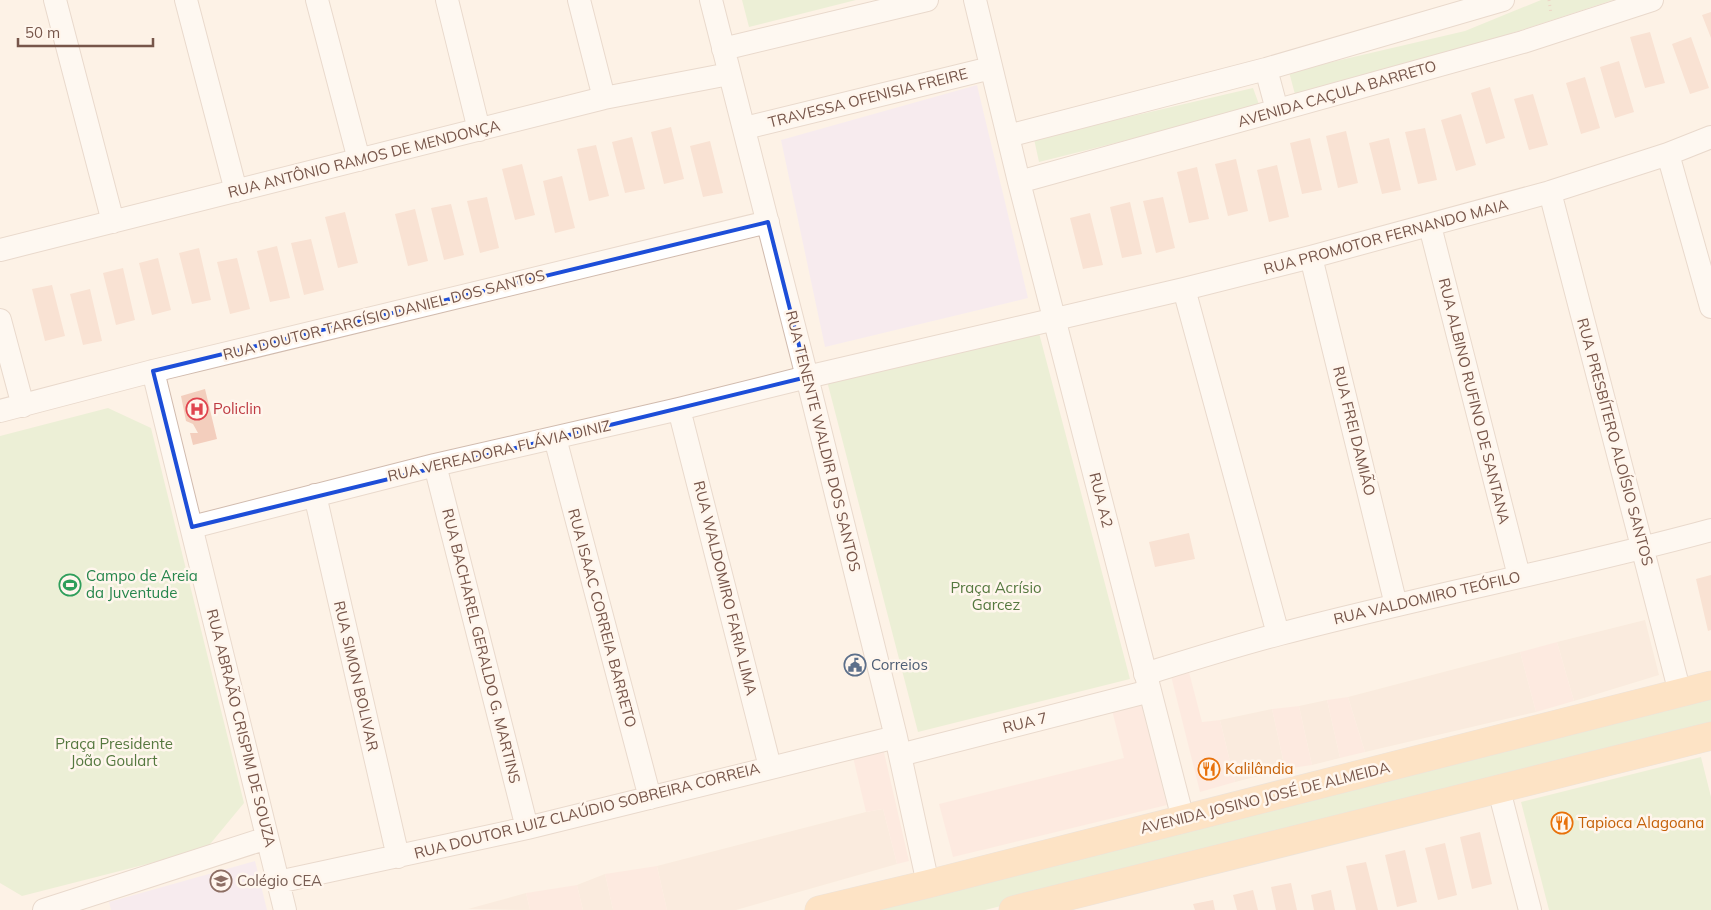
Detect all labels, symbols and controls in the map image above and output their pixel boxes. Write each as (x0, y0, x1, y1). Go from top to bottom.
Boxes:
scale bar (18, 15, 152, 47)
text: 50 m (25, 23, 60, 42)
street label: AVENIDA CAÇULA BARRETO (1235, 56, 1438, 131)
street label: TRAVESSA OFENISIA FREIRE (766, 63, 970, 132)
street label: RUA ANTÔNIO RAMOS DE MENDONÇA (226, 115, 502, 202)
street label: RUA PROMOTOR FERNANDO MAIA (1261, 195, 1510, 278)
street label: RUA DOUTOR TARCÍSIO DANIEL DOS SANTOS (221, 265, 547, 364)
street label: RUA ALBINO RUFINO DE SANTANA (1435, 276, 1514, 526)
street label: RUA TENENTE WALDIR DOS SANTOS (782, 308, 865, 573)
street label: RUA PRESBÍTERO ALOÍSIO SANTOS (1573, 316, 1658, 568)
street label: RUA FREI DAMIÃO (1329, 364, 1380, 498)
hospital icon: Policlin (185, 397, 209, 421)
place label: Policlin (213, 399, 262, 418)
street label: RUA VEREADORA FLÁVIA DINIZ (385, 416, 612, 485)
street label: RUA A2 (1085, 470, 1118, 529)
street label: RUA WALDOMIRO FARIA LIMA (690, 479, 761, 697)
street label: RUA BACHAREL GERALDO G. MARTINS (438, 506, 525, 785)
street label: RUA ISAAC CORREIA BARRETO (564, 506, 641, 729)
place label: Campo de Areia da Juventude (86, 566, 198, 602)
street label: RUA VALDOMIRO TEÓFILO (1332, 567, 1522, 628)
sports icon: Campo de Areia da Juventude (58, 573, 82, 597)
park label: Praça Acrísio Garcez (950, 578, 1042, 614)
street label: RUA SIMON BOLIVAR (330, 599, 383, 753)
street label: RUA ABRAÃO CRISPIM DE SOUZA (203, 607, 280, 849)
public building icon: Correios (843, 653, 867, 677)
place label: Correios (871, 655, 928, 674)
street label: RUA 7 (1001, 708, 1049, 737)
park label: Praça Presidente João Goulart (55, 734, 173, 770)
street label: AVENIDA JOSINO JOSÉ DE ALMEIDA (1138, 757, 1392, 838)
restaurant icon: Kalilândia (1197, 757, 1221, 781)
street label: RUA DOUTOR LUIZ CLAÚDIO SOBREIRA CORREIA (412, 758, 762, 863)
place label: Kalilândia (1225, 759, 1294, 778)
restaurant icon: Tapioca Alagoana (1550, 811, 1574, 835)
place label: Tapioca Alagoana (1578, 813, 1704, 832)
school or university icon: Colégio CEA (209, 869, 233, 893)
place label: Colégio CEA (237, 871, 322, 890)

